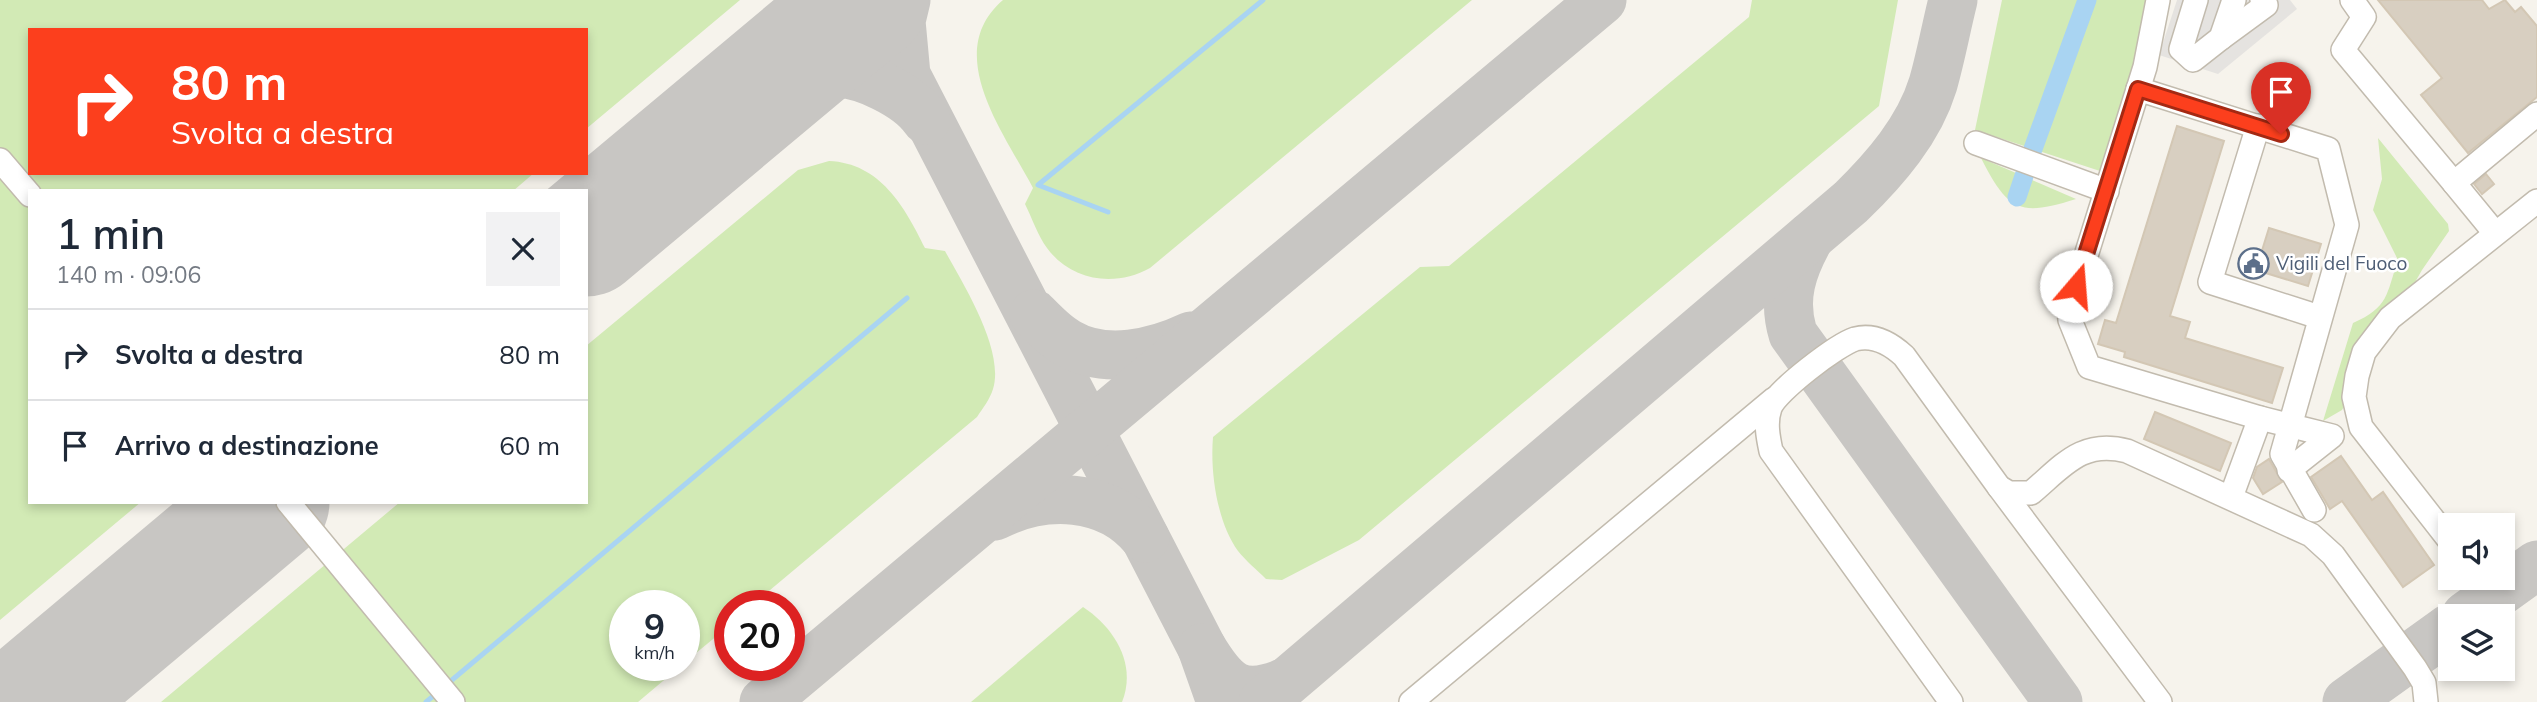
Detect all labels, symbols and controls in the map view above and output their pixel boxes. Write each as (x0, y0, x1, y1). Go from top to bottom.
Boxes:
text: 80 m (171, 51, 287, 112)
icon: right (56, 56, 147, 147)
pin (2251, 62, 2311, 134)
icon: arrive (2262, 73, 2300, 111)
text: Svolta a destra (171, 112, 394, 152)
text: 1 min (56, 207, 165, 260)
button: close (486, 212, 560, 286)
public building icon: Vigili del Fuoco (2236, 246, 2270, 280)
position arrow (2039, 249, 2113, 323)
place label: Vigili del Fuoco (2276, 251, 2407, 275)
text: 140 m · 09:06 (56, 260, 201, 289)
icon: right (56, 336, 94, 374)
text: Svolta a destra (115, 338, 303, 371)
text: 80 m (499, 338, 560, 371)
icon: arrive (56, 427, 94, 465)
text: Arrivo a destinazione (115, 429, 379, 462)
text: 60 m (499, 429, 560, 462)
map controls (2438, 513, 2515, 681)
button: sound (2438, 513, 2515, 590)
speed limit sign: 20 (714, 590, 805, 681)
text: 9 (644, 604, 665, 648)
button: layers (2438, 604, 2515, 681)
text: km/h (634, 641, 675, 664)

